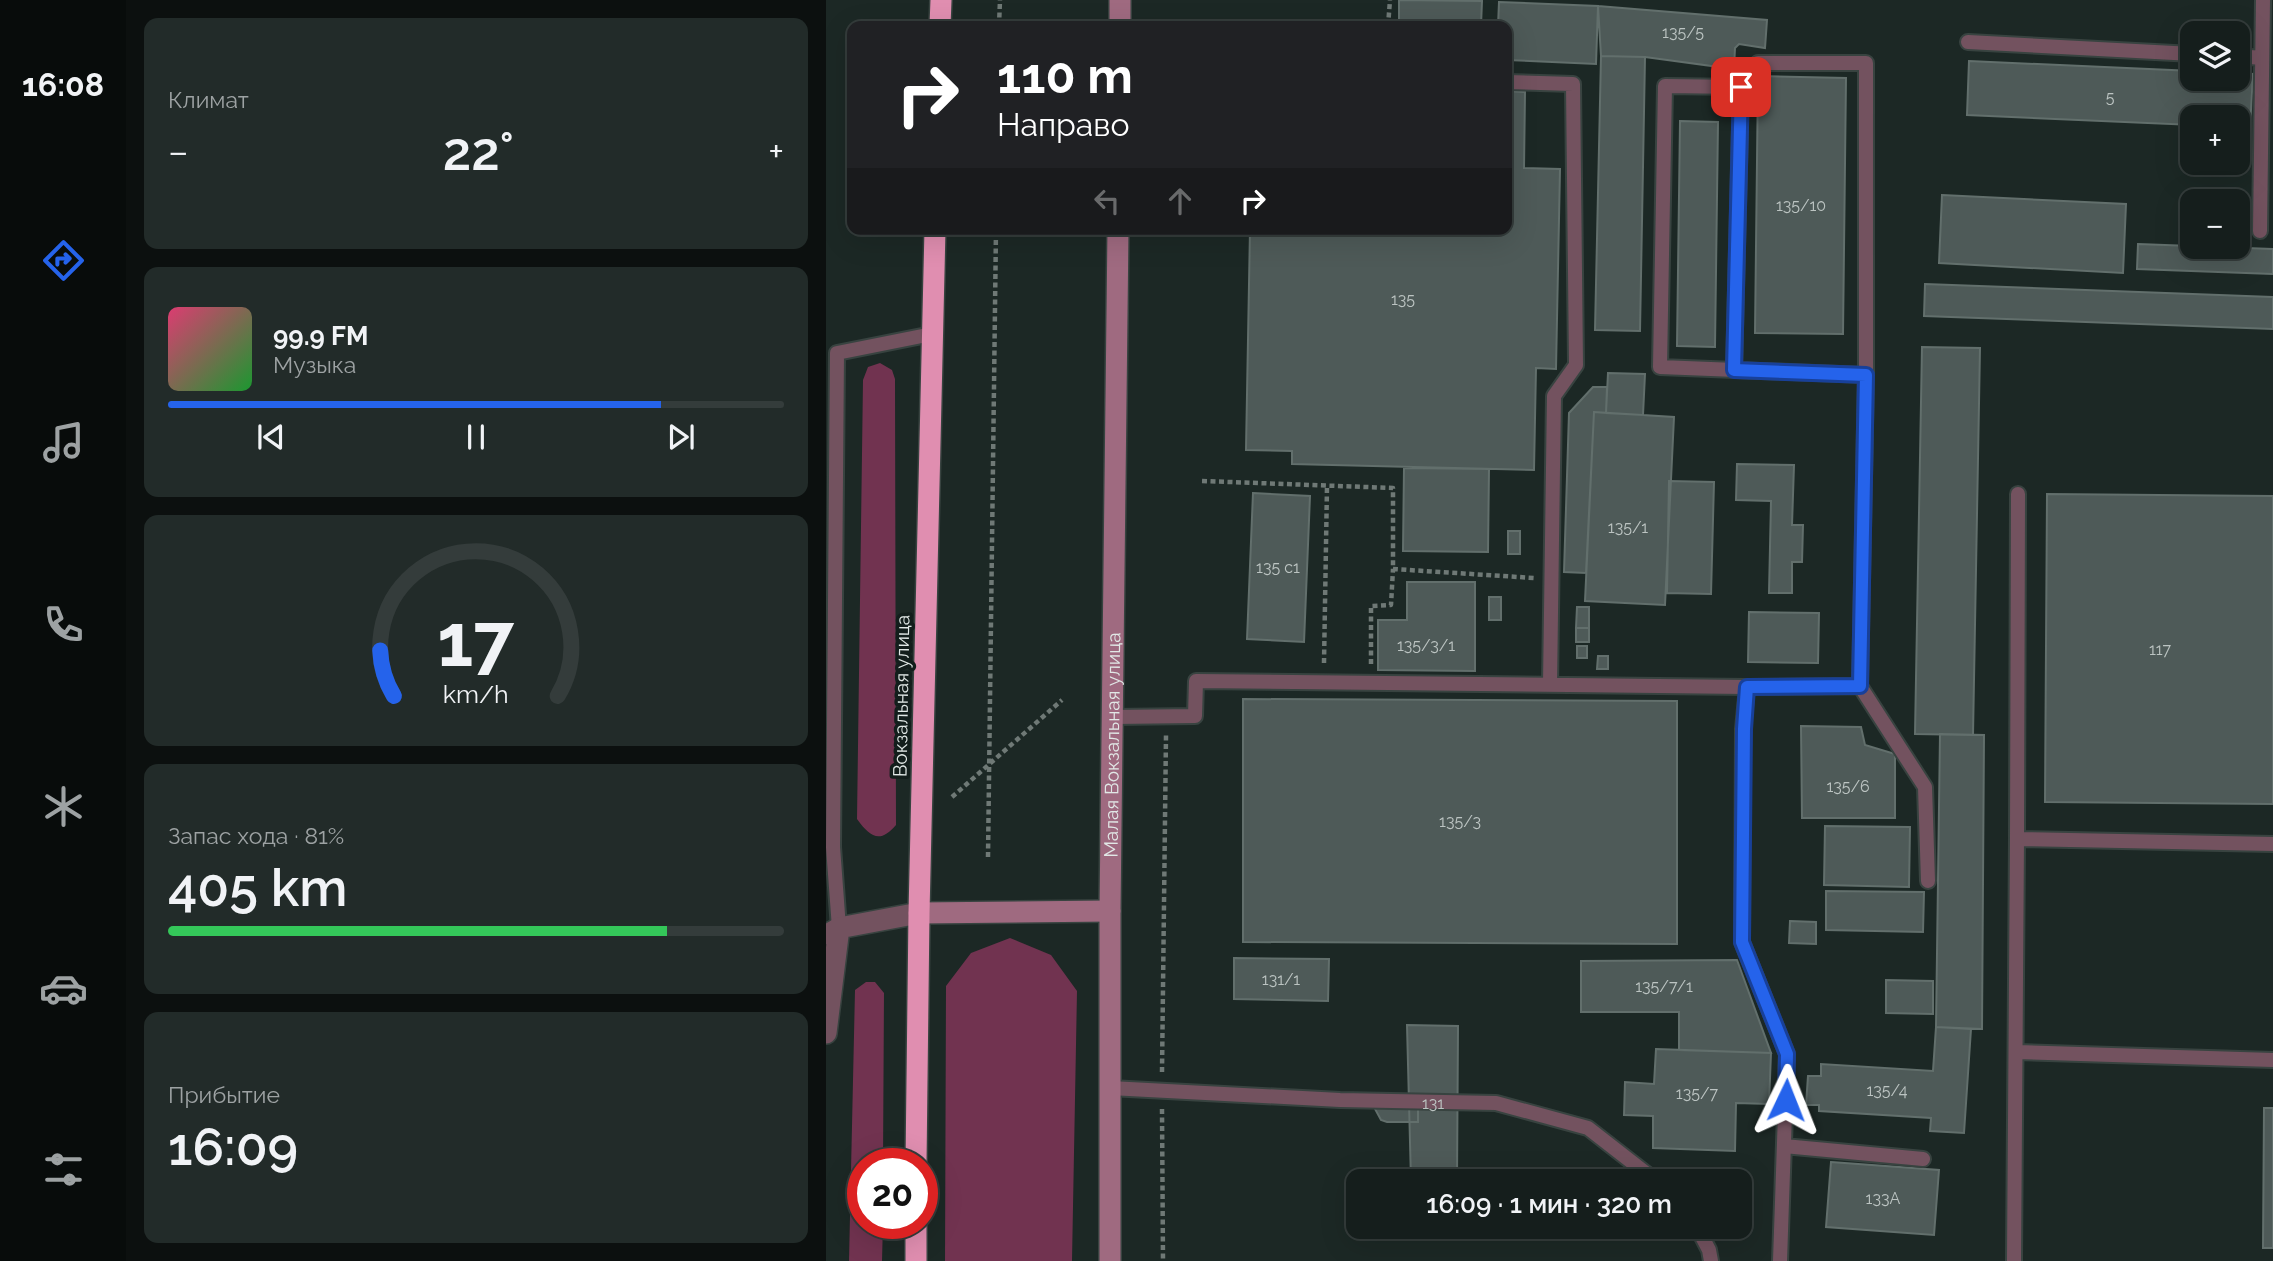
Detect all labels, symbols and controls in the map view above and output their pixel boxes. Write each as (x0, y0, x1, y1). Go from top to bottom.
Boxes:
map controls (2180, 21, 2250, 259)
button: layers (2180, 21, 2250, 91)
house number: 135/5 (1662, 23, 1704, 42)
text: 110 m (997, 47, 1133, 104)
icon: right (882, 49, 973, 140)
pin (1711, 57, 1771, 117)
text: 16:08 (22, 66, 104, 103)
icon: arrive (1722, 68, 1760, 106)
text: Климат (168, 86, 249, 113)
house number: 5 (2106, 88, 2115, 107)
button: + (2180, 105, 2250, 175)
text: Направо (997, 106, 1129, 143)
text: 22° (443, 121, 514, 182)
text: − (168, 129, 188, 174)
text: + (768, 129, 784, 174)
icon: left (1088, 182, 1126, 220)
icon: ahead (1161, 182, 1199, 220)
icon: right (1234, 182, 1272, 220)
button: − (2180, 189, 2250, 259)
house number: 135/10 (1776, 196, 1826, 215)
icon: directions (39, 236, 88, 285)
house number: 135 (1391, 290, 1415, 309)
text: 99.9 FM (273, 321, 368, 351)
text: Музыка (273, 351, 356, 378)
icon: music (39, 418, 88, 467)
icon: previous (252, 418, 290, 456)
icon: pause (457, 418, 495, 456)
icon: next (662, 418, 700, 456)
house number: 135/1 (1608, 518, 1648, 537)
house number: 135 с1 (1256, 558, 1300, 577)
text: 17 (438, 599, 515, 684)
icon: phone (39, 600, 88, 649)
street label: Вокзальная улица (889, 615, 913, 777)
street label: Малая Вокзальная улица (1100, 632, 1124, 858)
house number: 135/3/1 (1397, 636, 1455, 655)
house number: 117 (2149, 640, 2172, 659)
text: km/h (443, 679, 509, 709)
house number: 135/6 (1826, 777, 1870, 796)
icon: climate (39, 782, 88, 831)
house number: 135/3 (1439, 812, 1481, 831)
text: Запас хода · 81% (168, 822, 344, 849)
text: 405 km (168, 857, 347, 918)
icon: car (39, 964, 88, 1013)
house number: 131/1 (1262, 970, 1300, 989)
house number: 135/7/1 (1635, 977, 1693, 996)
position arrow (1749, 1063, 1823, 1137)
text: Прибытие (168, 1081, 280, 1108)
house number: 135/4 (1866, 1081, 1908, 1100)
house number: 135/7 (1676, 1084, 1719, 1103)
house number: 131 (1422, 1094, 1444, 1113)
text: 16:09 (168, 1116, 298, 1177)
icon: filters (39, 1145, 88, 1194)
speed limit sign: 20 (847, 1148, 938, 1239)
text: 16:09 · 1 мин · 320 m (1426, 1189, 1672, 1219)
house number: 133А (1866, 1189, 1901, 1208)

